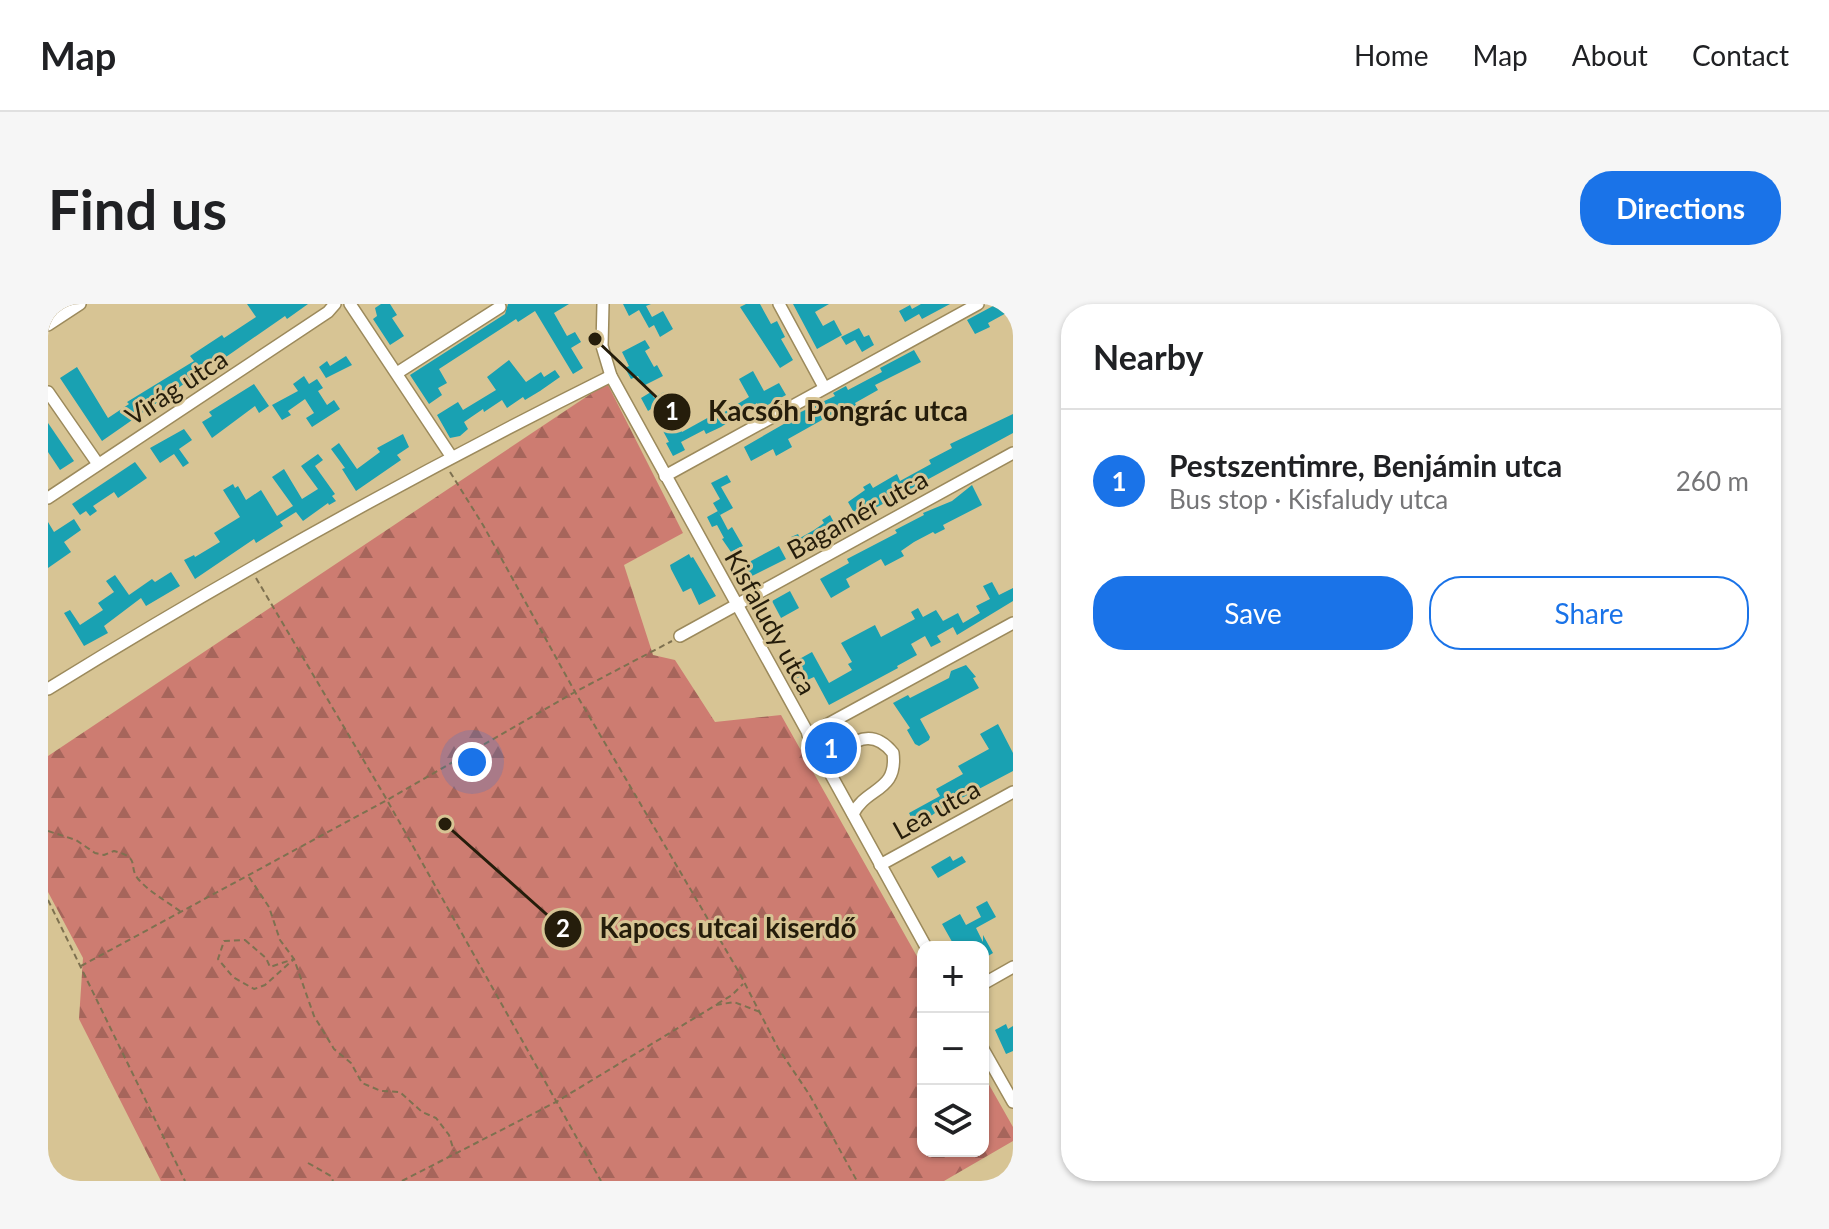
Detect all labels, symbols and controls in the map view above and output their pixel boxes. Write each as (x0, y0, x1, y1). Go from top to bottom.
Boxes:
text: Map (40, 32, 116, 78)
text: Home (1354, 38, 1429, 72)
text: Map (1473, 38, 1528, 72)
text: About (1572, 38, 1648, 72)
text: Contact (1692, 38, 1789, 72)
button: Directions (1580, 171, 1781, 245)
text: Find us (48, 175, 227, 242)
text: Nearby (1093, 336, 1204, 377)
street label: Virág utca (119, 342, 233, 432)
callout: Kacsóh Pongrác utca (652, 386, 984, 438)
text: Kacsóh Pongrác utca (708, 393, 968, 427)
text: 1 (665, 396, 679, 425)
text: Pestszentimre, Benjámin utca (1169, 447, 1562, 483)
street label: Bagamér utca (781, 462, 933, 566)
text: 1 (1111, 465, 1127, 497)
text: 260 m (1676, 465, 1749, 497)
text: Bus stop · Kisfaludy utca (1169, 483, 1448, 515)
street label: Kisfaludy utca (718, 544, 824, 700)
button: Save (1093, 576, 1413, 650)
button: Share (1429, 576, 1749, 650)
pin: 1 (805, 718, 857, 778)
your location (452, 742, 492, 782)
street label: Lea utca (887, 772, 985, 846)
callout: Kapocs utcai kiserdő (543, 903, 873, 955)
text: Kapocs utcai kiserdő (599, 910, 857, 944)
text: 2 (556, 913, 570, 942)
map controls (917, 941, 989, 1157)
button: + (917, 941, 989, 1013)
button: − (917, 1013, 989, 1085)
button: layers (917, 1085, 989, 1157)

